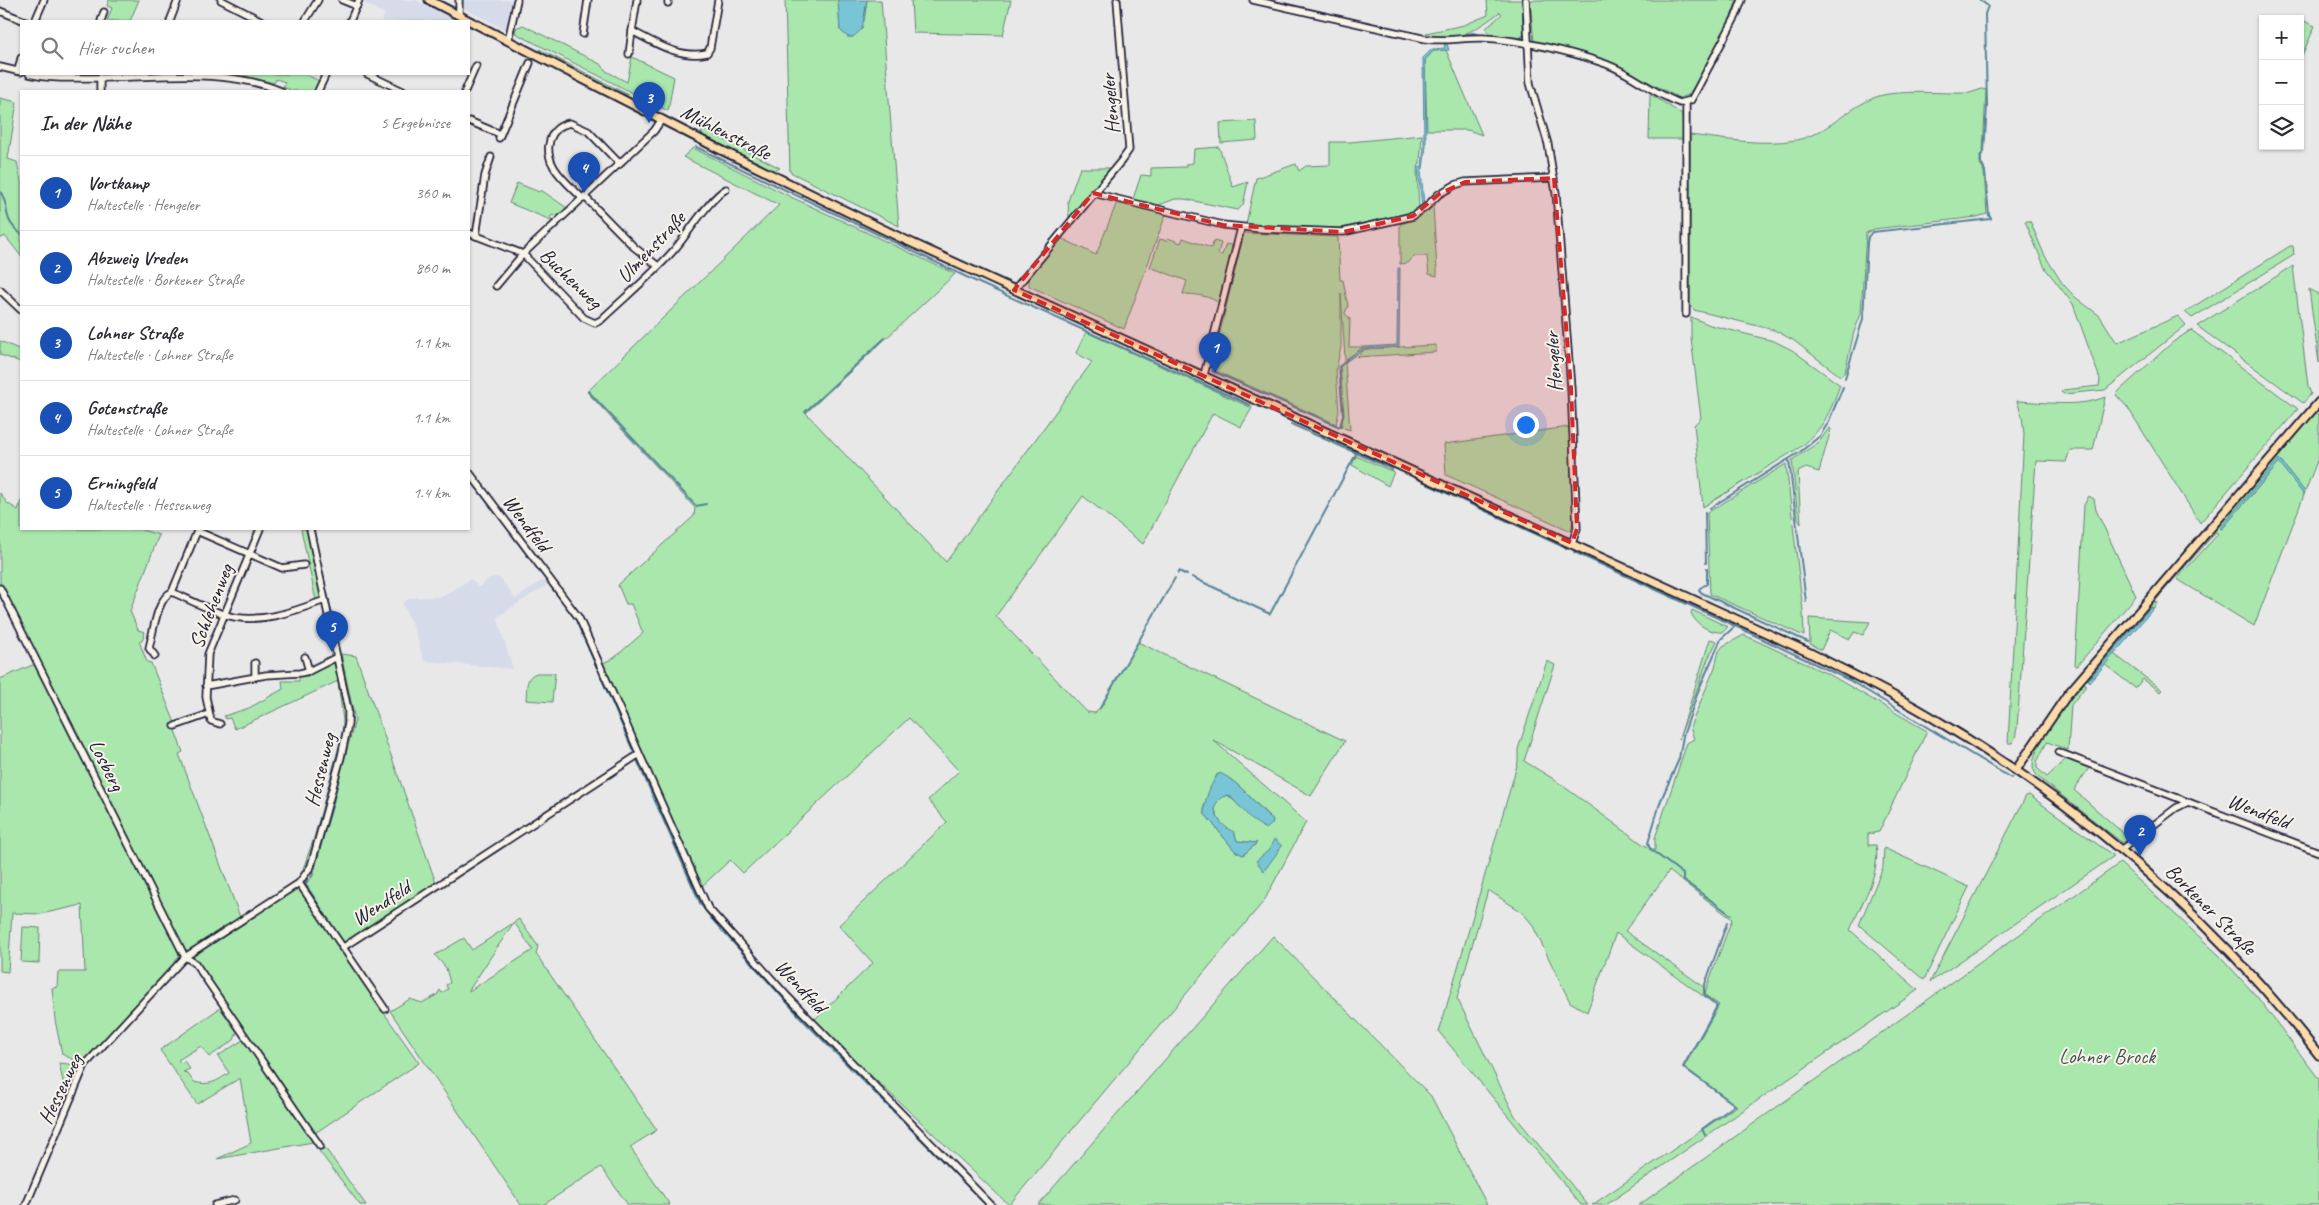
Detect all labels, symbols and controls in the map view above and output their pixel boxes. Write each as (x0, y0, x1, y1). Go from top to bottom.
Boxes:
map controls (2259, 15, 2304, 150)
button: + (2259, 15, 2304, 60)
search box (20, 20, 470, 75)
icon: search (38, 34, 66, 62)
text: Hier suchen (78, 36, 154, 60)
button: − (2259, 60, 2304, 105)
street label: Hengeler (1094, 70, 1126, 135)
pin: 3 (633, 82, 665, 123)
street label: Mühlenstraße (677, 98, 777, 167)
button: layers (2259, 105, 2304, 150)
text: In der Nähe (40, 110, 130, 136)
text: 5 Ergebnisse (381, 113, 450, 133)
pin: 4 (568, 152, 600, 193)
text: Vortkamp (87, 171, 149, 195)
text: 1 (52, 183, 60, 203)
text: 360 m (416, 183, 450, 203)
text: Haltestelle · Hengeler (87, 195, 199, 215)
street label: Ulmenstraße (611, 204, 692, 288)
street label: Buchenweg (534, 242, 609, 315)
text: Abzweig Vreden (87, 246, 187, 270)
text: 2 (52, 258, 60, 278)
text: 860 m (416, 258, 450, 278)
text: Haltestelle · Borkener Straße (87, 270, 244, 290)
text: Lohner Straße (87, 321, 182, 345)
street label: Hengeler (1538, 329, 1568, 393)
pin: 1 (1199, 332, 1231, 373)
text: 3 (52, 333, 60, 353)
text: 1.1 km (413, 333, 450, 353)
text: Haltestelle · Lohner Straße (87, 345, 233, 365)
text: Gotenstraße (87, 396, 166, 420)
text: 4 (52, 408, 60, 428)
text: 1.1 km (413, 408, 450, 428)
your location (1513, 412, 1539, 438)
text: Haltestelle · Lohner Straße (87, 420, 233, 440)
text: Erningfeld (87, 471, 155, 495)
text: 5 (53, 483, 59, 503)
text: 1.4 km (413, 483, 450, 503)
street label: Wendfeld (497, 489, 559, 560)
text: Haltestelle · Hessenweg (87, 495, 210, 515)
street label: Schlehenweg (183, 559, 240, 652)
pin: 5 (316, 611, 348, 652)
street label: Hessenweg (298, 729, 342, 809)
street label: Losberg (83, 735, 132, 797)
street label: Wendfeld (2224, 787, 2297, 836)
pin: 2 (2124, 815, 2156, 856)
street label: Borkener Straße (2160, 858, 2264, 962)
street label: Wendfeld (347, 872, 418, 931)
street label: Wendfeld (769, 954, 835, 1021)
park label: Lohner Brock (2059, 1043, 2156, 1069)
street label: Hessenweg (32, 1048, 89, 1128)

